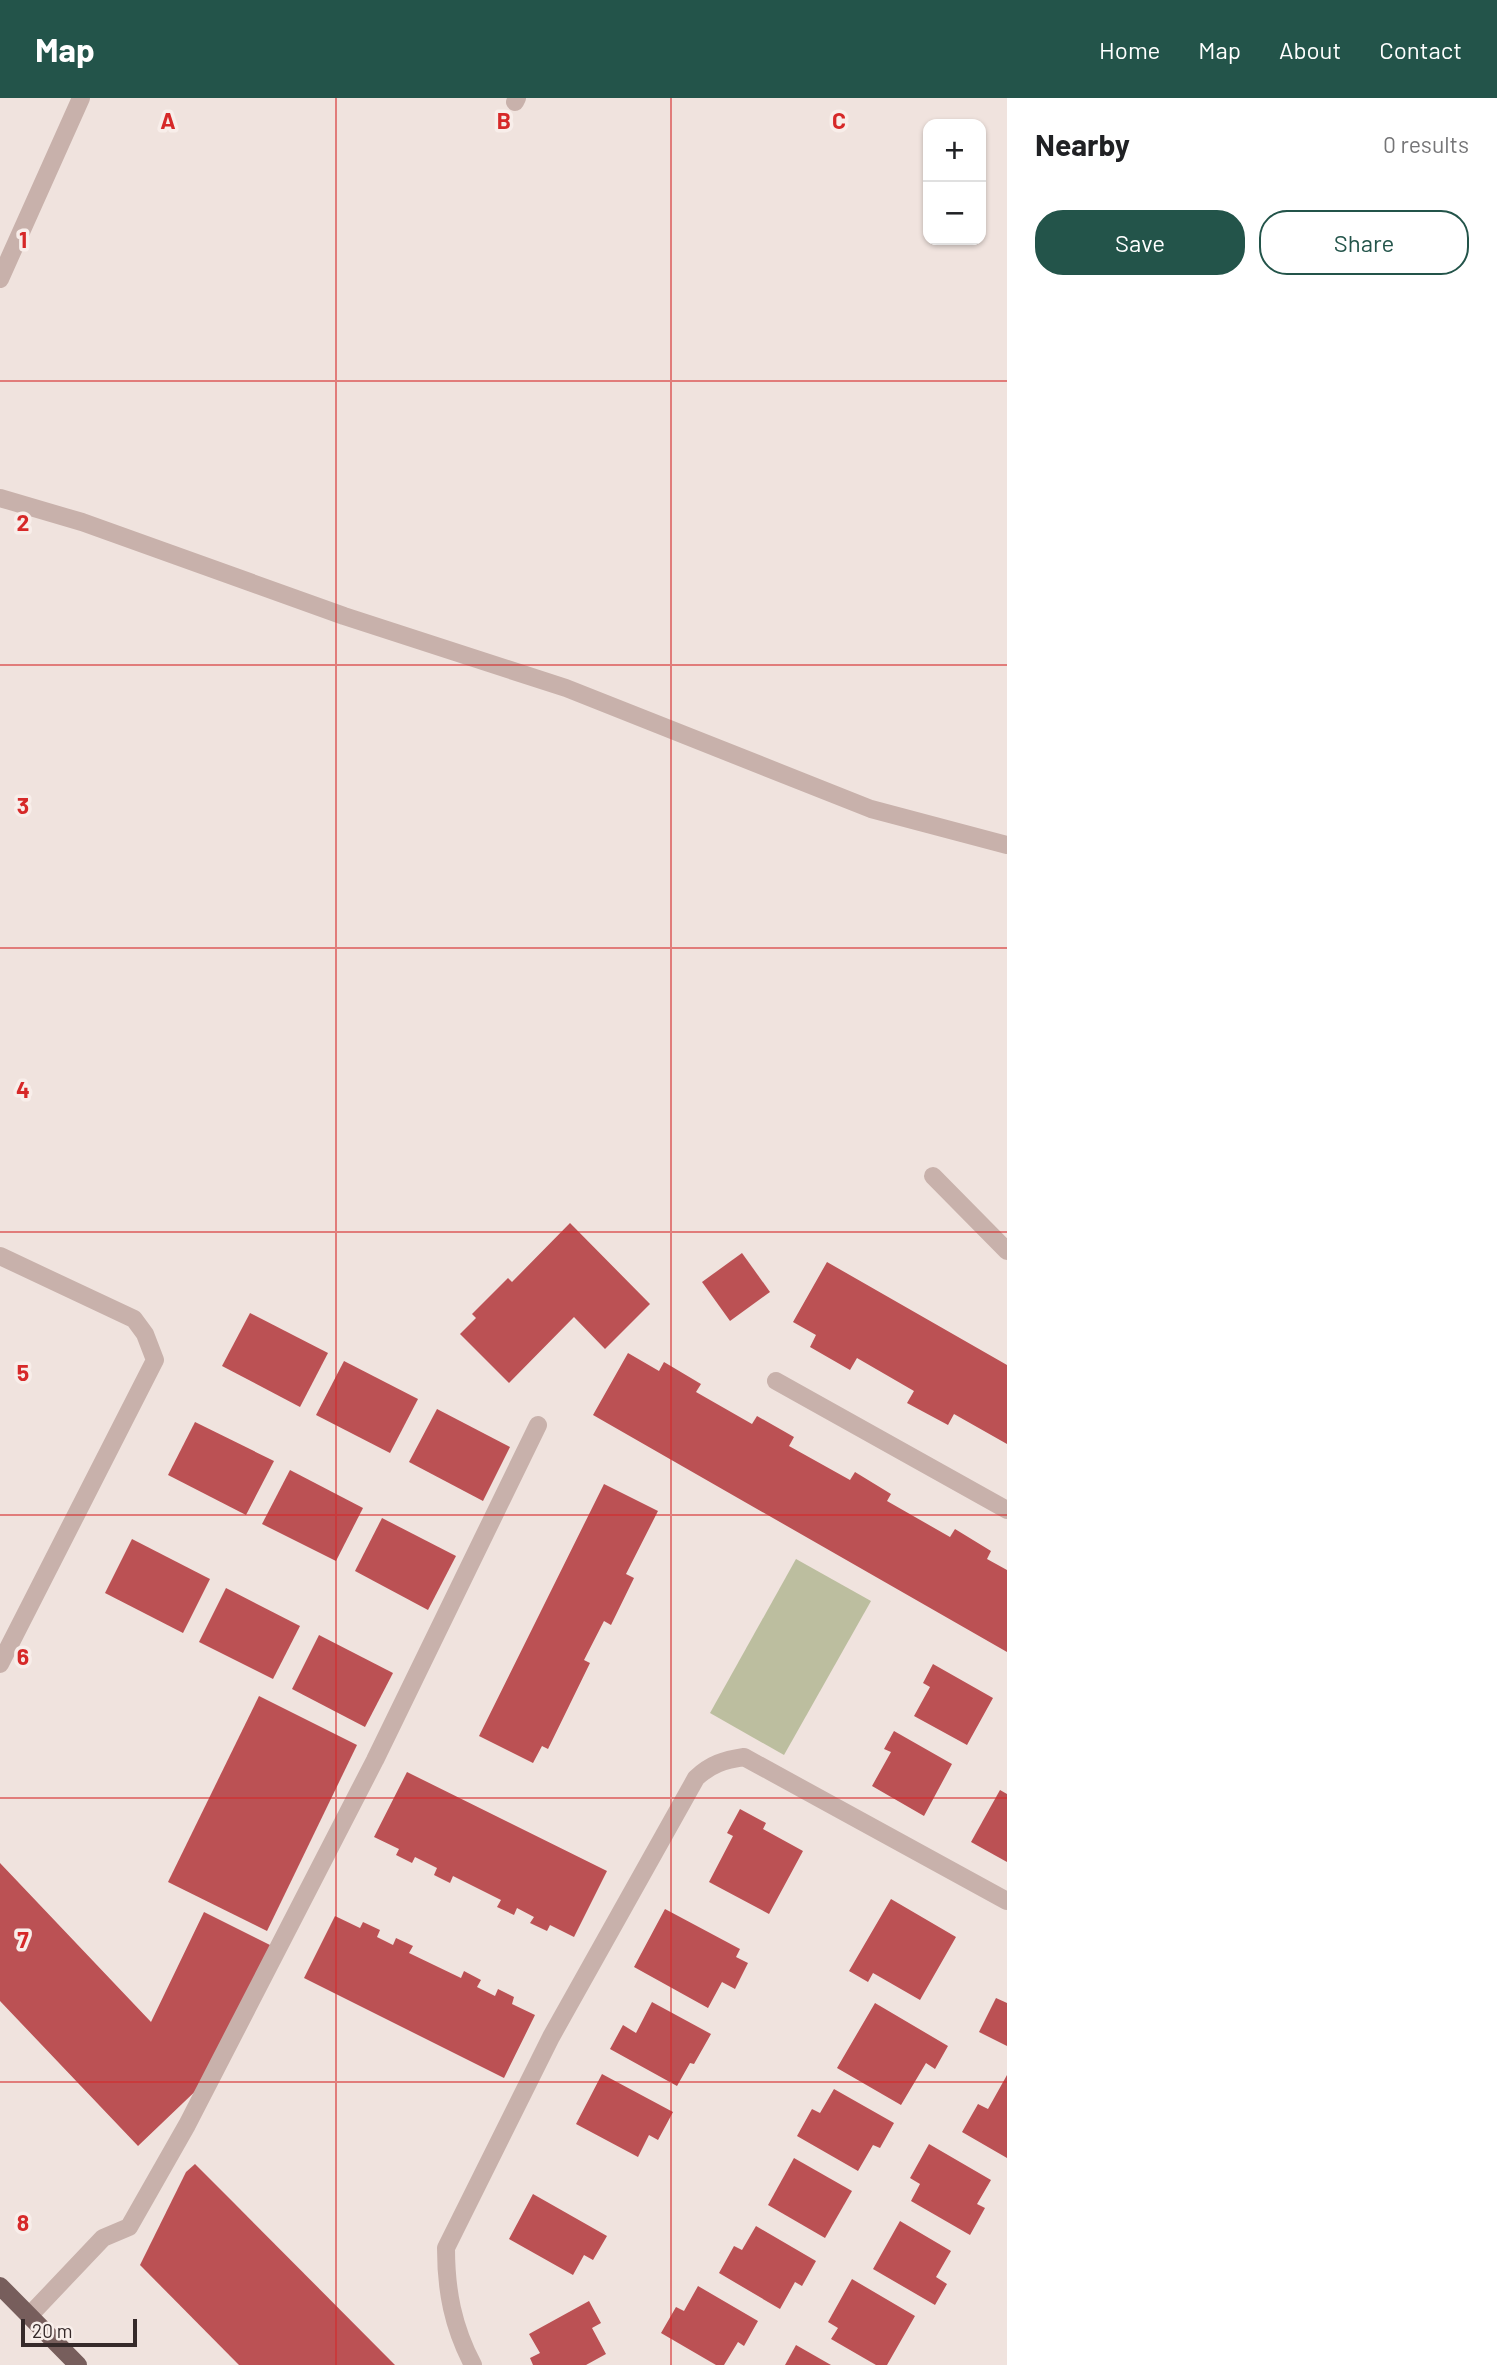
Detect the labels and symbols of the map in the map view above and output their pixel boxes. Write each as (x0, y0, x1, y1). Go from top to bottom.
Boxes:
text: A (160, 106, 176, 134)
text: B (497, 106, 511, 134)
text: C (832, 106, 846, 134)
text: 1 (19, 225, 27, 253)
text: 2 (17, 508, 29, 536)
text: 3 (17, 791, 29, 819)
text: 4 (16, 1075, 30, 1103)
text: 5 (17, 1358, 29, 1386)
text: 6 (17, 1642, 29, 1670)
text: 7 (17, 1925, 29, 1953)
text: 8 (17, 2208, 29, 2236)
scale bar (21, 2316, 136, 2348)

